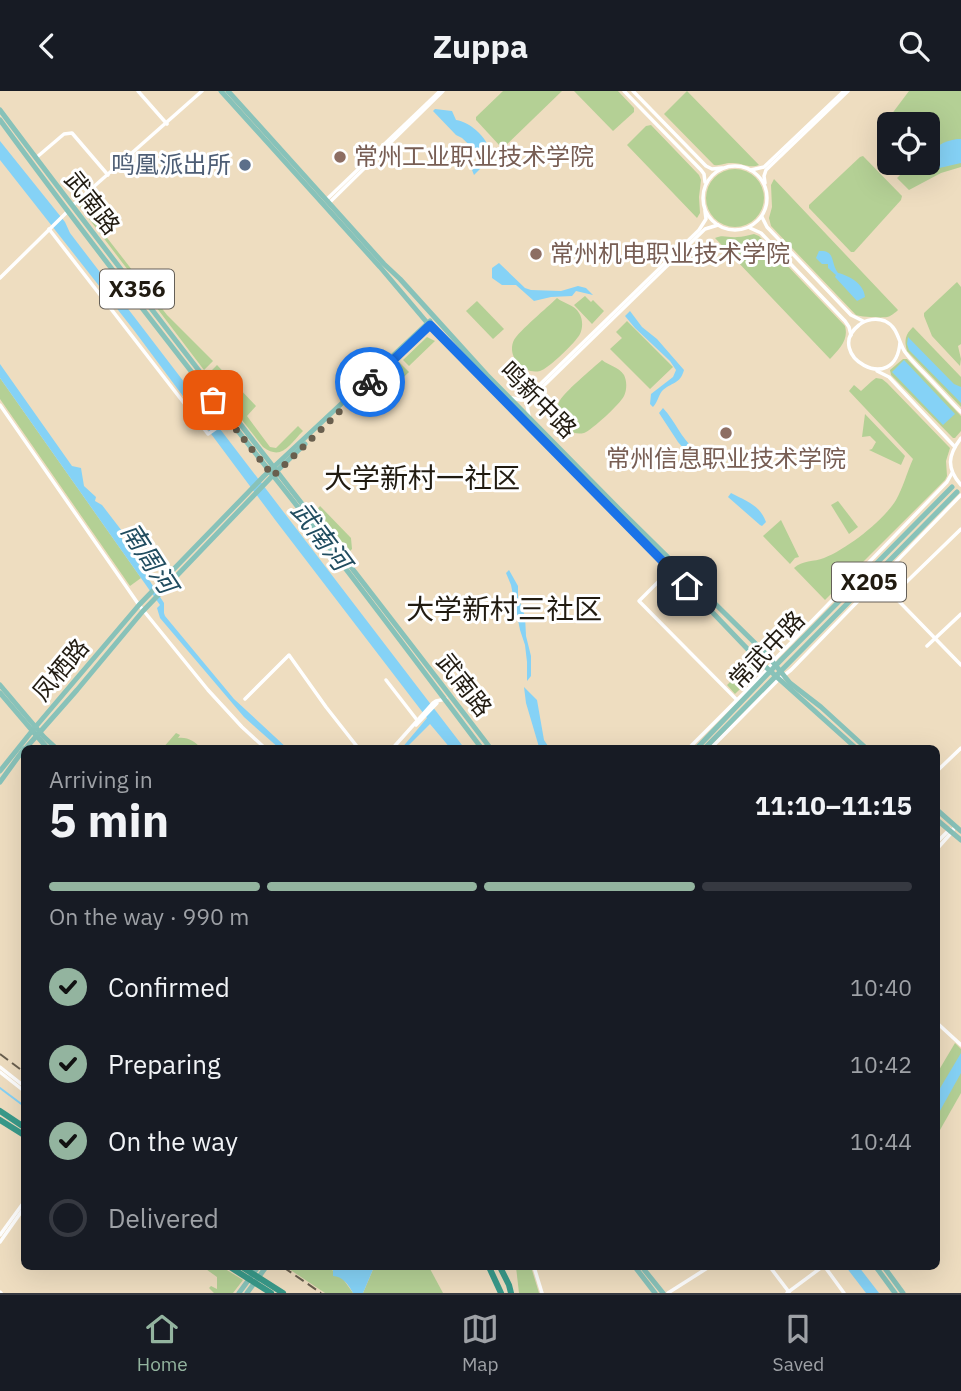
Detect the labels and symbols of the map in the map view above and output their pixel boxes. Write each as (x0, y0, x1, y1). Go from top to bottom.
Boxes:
place label: 常州工业职业技术学院 (354, 140, 594, 172)
place label: 鸣凰派出所 (111, 148, 231, 180)
marker: 常州工业职业技术学院 (332, 149, 348, 165)
marker: 鸣凰派出所 (237, 157, 253, 173)
street label: 武南路 (58, 164, 128, 241)
place label: 常州机电职业技术学院 (550, 237, 790, 269)
marker: 常州机电职业技术学院 (528, 246, 544, 262)
road number: X356 (100, 269, 174, 309)
courier (335, 347, 405, 417)
street label: 鸣新中路 (493, 354, 584, 445)
pin (183, 370, 243, 430)
marker: 常州信息职业技术学院 (718, 425, 734, 441)
place label: 常州信息职业技术学院 (606, 442, 846, 474)
district label: 大学新村一社区 (324, 459, 520, 496)
water label: 武南河 (285, 494, 362, 581)
water label: 南周河 (114, 515, 188, 604)
pin (657, 556, 717, 616)
road number: X205 (832, 562, 906, 601)
district label: 大学新村三社区 (406, 590, 602, 627)
street label: 常武中路 (721, 604, 811, 695)
street label: 凤栖路 (25, 631, 96, 707)
street label: 武南路 (430, 646, 500, 723)

